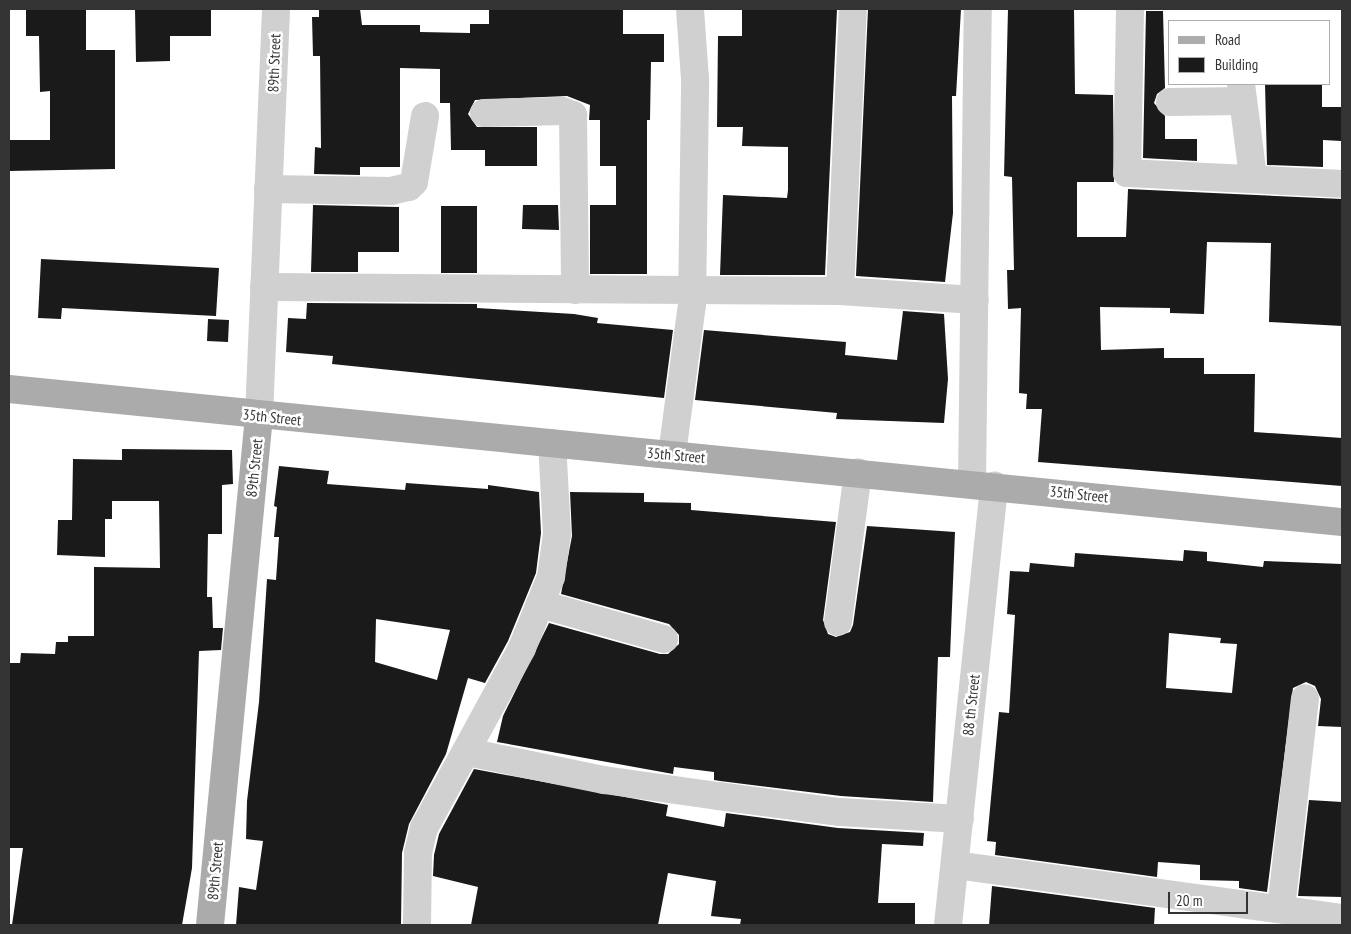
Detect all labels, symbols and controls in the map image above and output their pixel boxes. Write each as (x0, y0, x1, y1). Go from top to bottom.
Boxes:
legend (1168, 20, 1331, 85)
text: Road (1215, 30, 1241, 49)
street label: 89th Street (264, 33, 284, 93)
text: Building (1215, 55, 1258, 74)
street label: 35th Street (242, 405, 302, 429)
street label: 89th Street (242, 438, 266, 498)
street label: 35th Street (646, 443, 706, 467)
street label: 35th Street (1049, 482, 1109, 506)
street label: 88 th Street (959, 673, 983, 737)
street label: 89th Street (203, 841, 227, 901)
scale bar (1171, 882, 1251, 914)
text: 20 m (1176, 891, 1202, 910)

